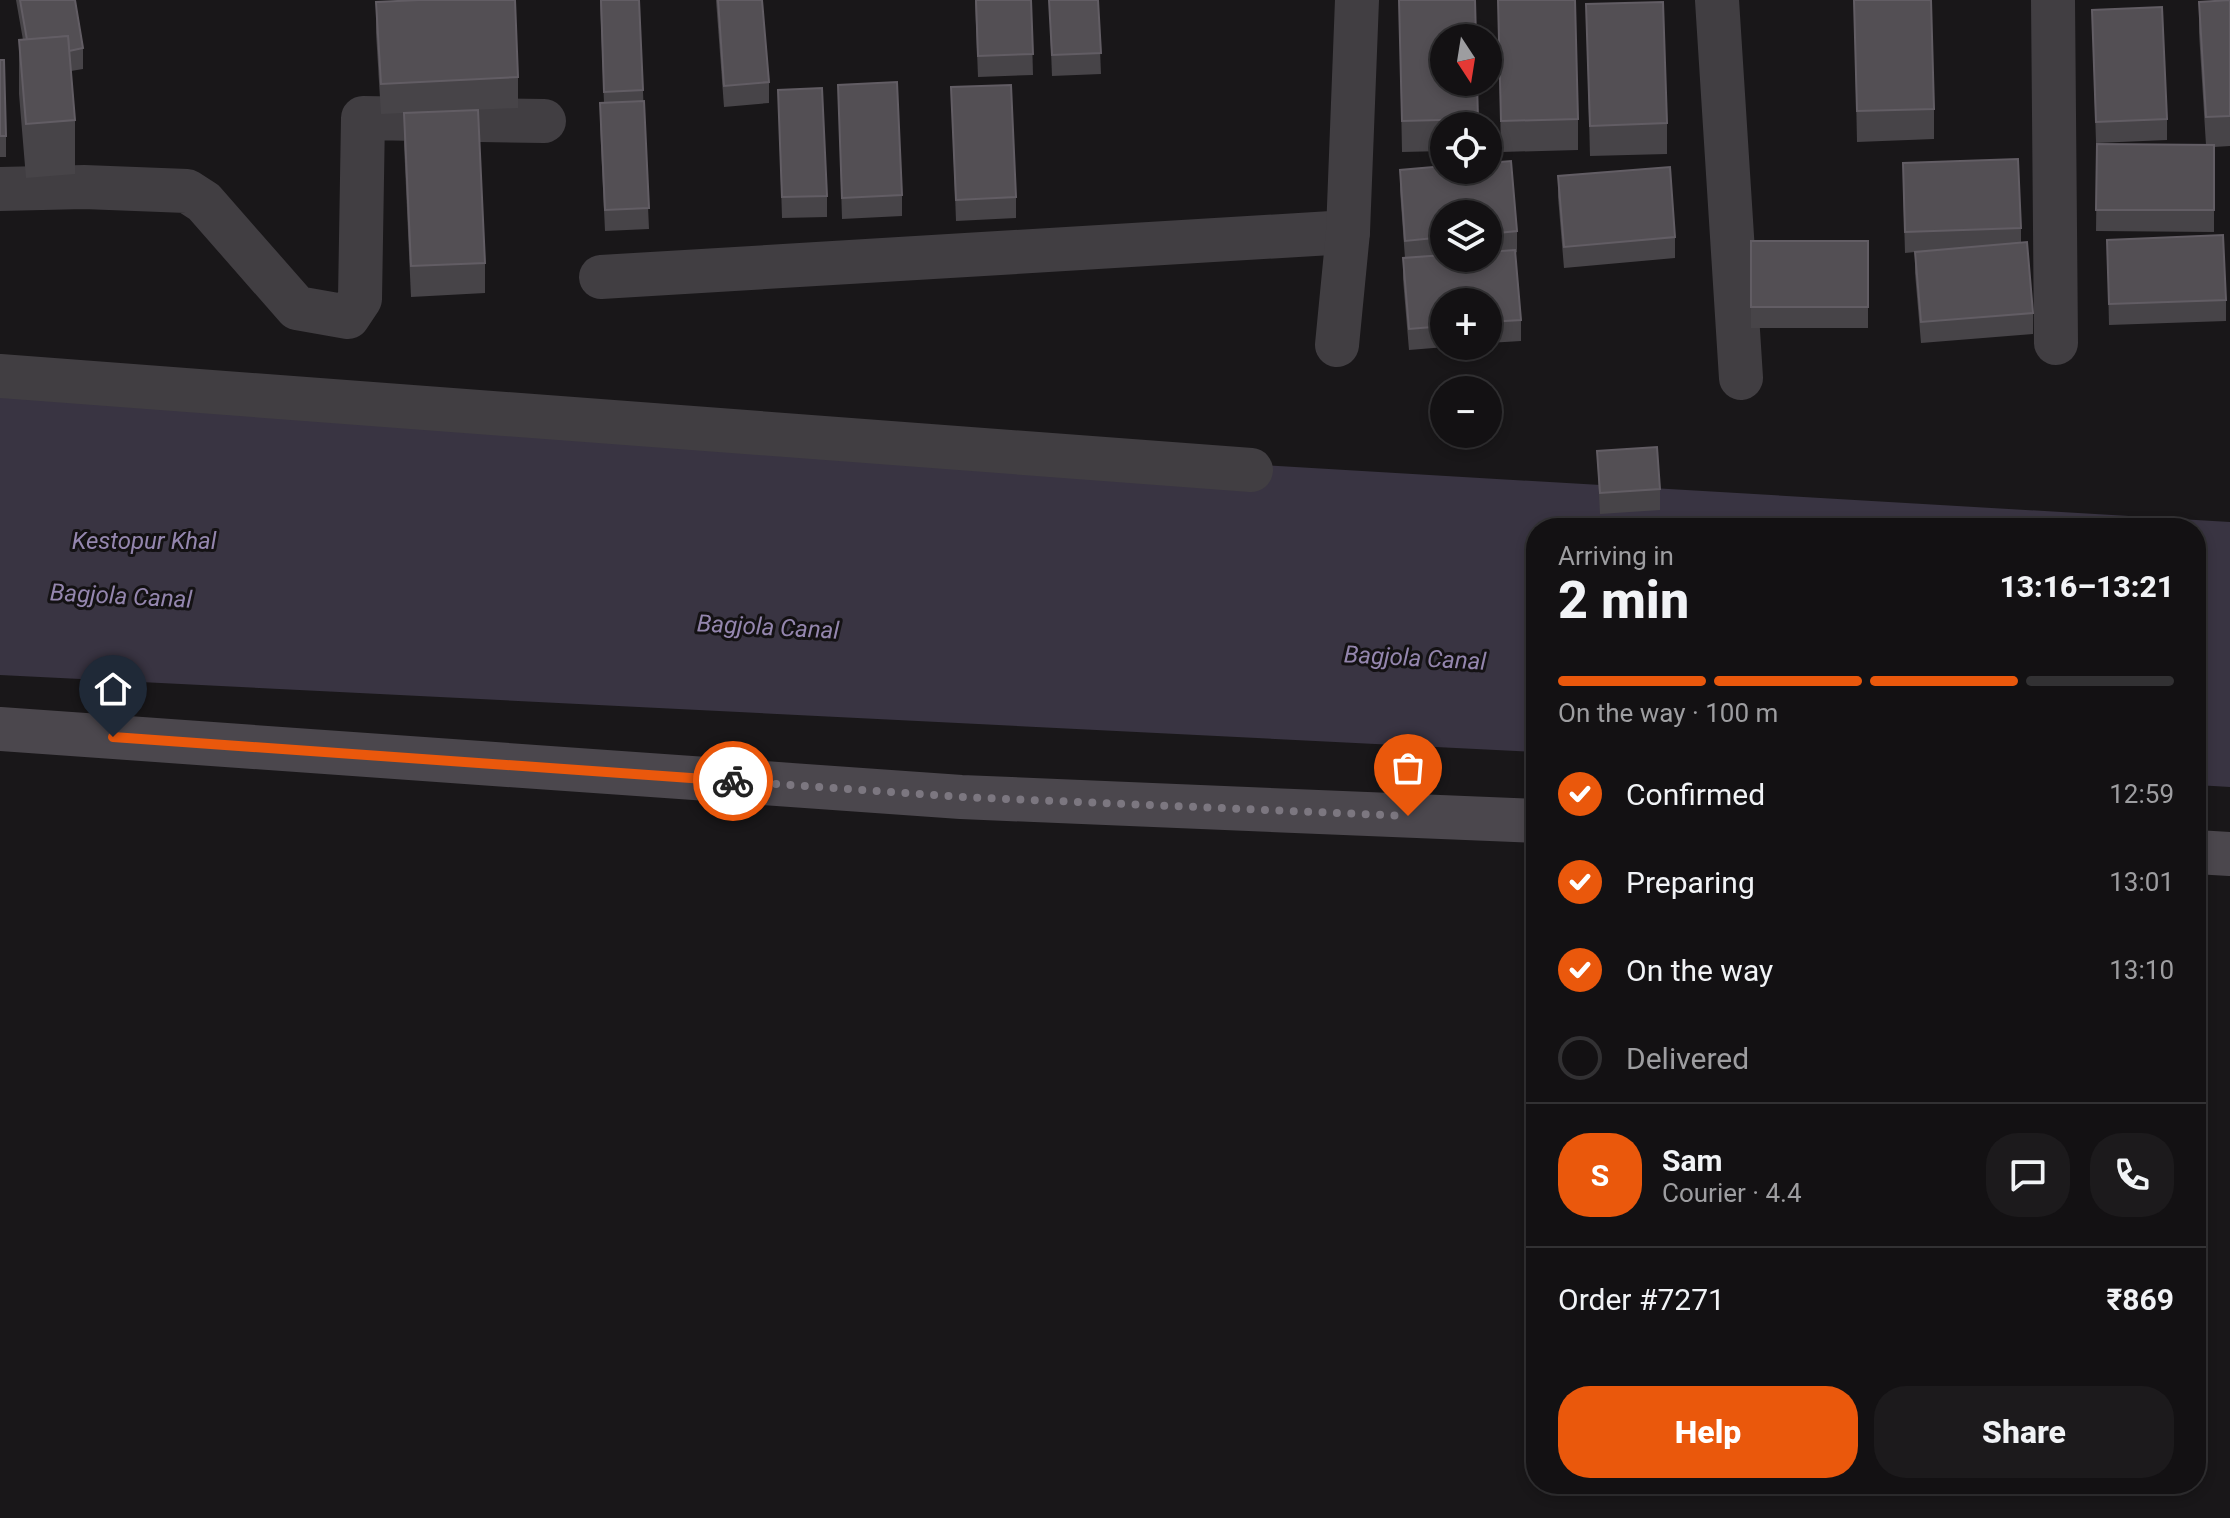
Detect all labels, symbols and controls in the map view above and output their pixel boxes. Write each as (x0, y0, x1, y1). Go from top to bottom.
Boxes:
north arrow (1430, 24, 1502, 96)
map controls (1430, 24, 1502, 448)
button: locate (1430, 112, 1502, 184)
button: layers (1430, 200, 1502, 272)
button: + (1430, 288, 1502, 360)
button: − (1430, 376, 1502, 448)
water label: Kestopur Khal (72, 527, 217, 555)
text: Arriving in (1558, 541, 1674, 571)
text: 13:16–13:21 (1999, 569, 2174, 604)
text: 2 min (1558, 570, 1689, 631)
water label: Bagjola Canal (49, 578, 193, 614)
water label: Bagjola Canal (696, 609, 840, 645)
water label: Bagjola Canal (1343, 640, 1487, 676)
pin (79, 655, 147, 737)
icon: home (91, 667, 135, 711)
text: On the way · 100 m (1558, 698, 1778, 728)
pin (1374, 734, 1442, 816)
courier (693, 741, 773, 821)
icon: bag (1386, 746, 1430, 790)
icon: bike (711, 759, 755, 803)
icon: check (1558, 772, 1602, 816)
text: Confirmed (1626, 777, 1765, 812)
text: 12:59 (2109, 779, 2174, 809)
icon: check (1558, 860, 1602, 904)
text: Preparing (1626, 865, 1755, 900)
text: 13:01 (2109, 867, 2174, 897)
icon: check (1558, 948, 1602, 992)
text: On the way (1626, 953, 1773, 988)
text: 13:10 (2109, 955, 2174, 985)
text: Delivered (1626, 1041, 1749, 1076)
button: chat (1986, 1133, 2070, 1217)
button: phone (2090, 1133, 2174, 1217)
text: Sam (1662, 1143, 1723, 1178)
text: S (1591, 1158, 1609, 1193)
text: Courier · 4.4 (1662, 1178, 1802, 1208)
text: Order #7271 (1558, 1282, 1725, 1317)
text: ₹869 (2107, 1282, 2174, 1317)
button: Help (1558, 1386, 1858, 1478)
button: Share (1874, 1386, 2174, 1478)

